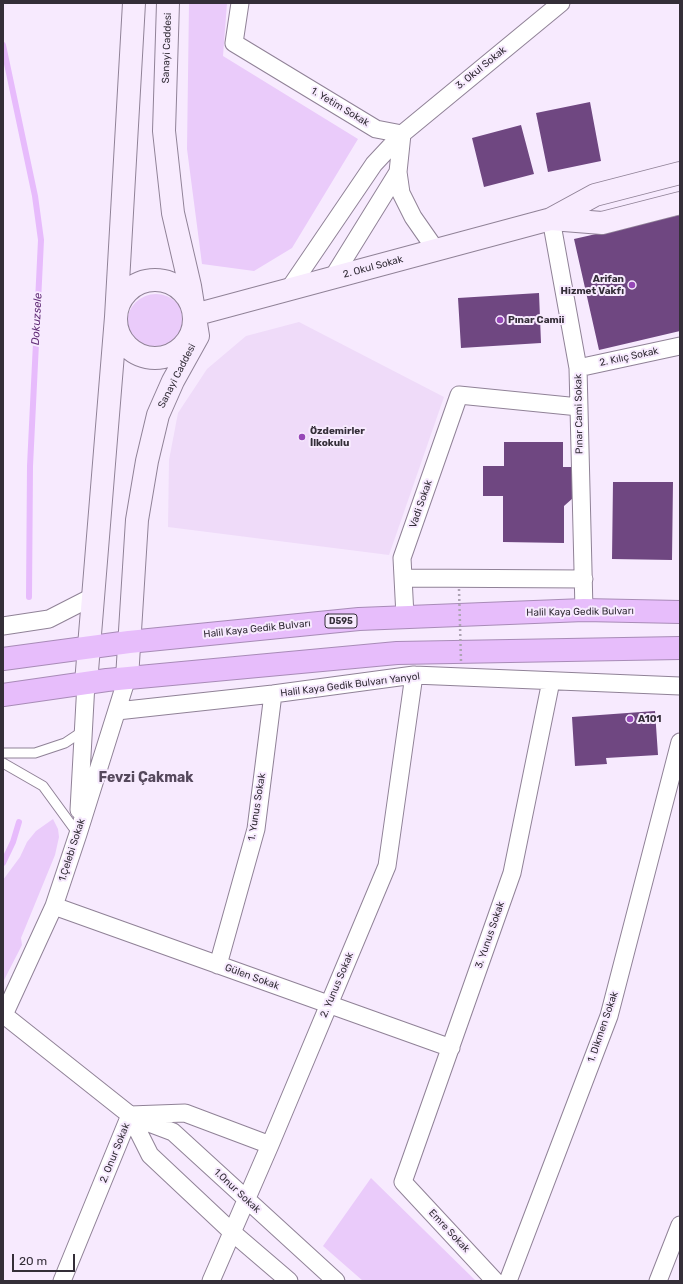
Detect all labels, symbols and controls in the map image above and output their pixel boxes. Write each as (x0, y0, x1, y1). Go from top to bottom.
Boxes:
street label: Sanayi Caddesi (160, 12, 174, 84)
street label: 3. Okul Sokak (453, 44, 509, 92)
street label: 1. Yetim Sokak (309, 85, 371, 129)
street label: 2. Okul Sokak (342, 253, 404, 281)
place label: Arifan Hizmet Vakfı (561, 273, 624, 296)
marker: Arifan Hizmet Vakfı (627, 280, 637, 290)
water label: Dokuzsele (29, 293, 45, 345)
place label: Pınar Camii (508, 314, 564, 326)
marker: Pınar Camii (495, 315, 505, 325)
street label: Sanayi Caddesi (156, 342, 198, 410)
street label: 2. Kılıç Sokak (599, 345, 659, 369)
street label: Pınar Cami Sokak (572, 374, 586, 454)
place label: Özdemirler İlkokulu (310, 425, 365, 448)
marker: Özdemirler İlkokulu (297, 432, 307, 442)
street label: Vadi Sokak (407, 478, 435, 530)
street label: Halil Kaya Gedik Bulvarı (526, 605, 634, 619)
road number: D595 (325, 614, 357, 628)
street label: Halil Kaya Gedik Bulvarı (203, 617, 311, 641)
street label: Halil Kaya Gedik Bulvarı Yanyol (280, 670, 420, 700)
place label: A101 (638, 713, 661, 725)
marker: A101 (625, 714, 635, 724)
district label: Fevzi Çakmak (98, 770, 194, 786)
street label: 1. Yunus Sokak (246, 772, 268, 842)
street label: 1.Çelebi Sokak (56, 817, 88, 883)
street label: 3. Yunus Sokak (473, 900, 507, 970)
street label: 2. Yunus Sokak (318, 950, 356, 1020)
street label: Gülen Sokak (223, 962, 281, 992)
street label: 1. Dikmen Sokak (585, 990, 621, 1064)
street label: 2. Onur Sokak (98, 1121, 132, 1185)
street label: 1.Onur Sokak (211, 1166, 263, 1216)
street label: Emre Sokak (426, 1207, 472, 1255)
scale bar (14, 1246, 77, 1272)
text: 20 m (19, 1254, 47, 1268)

